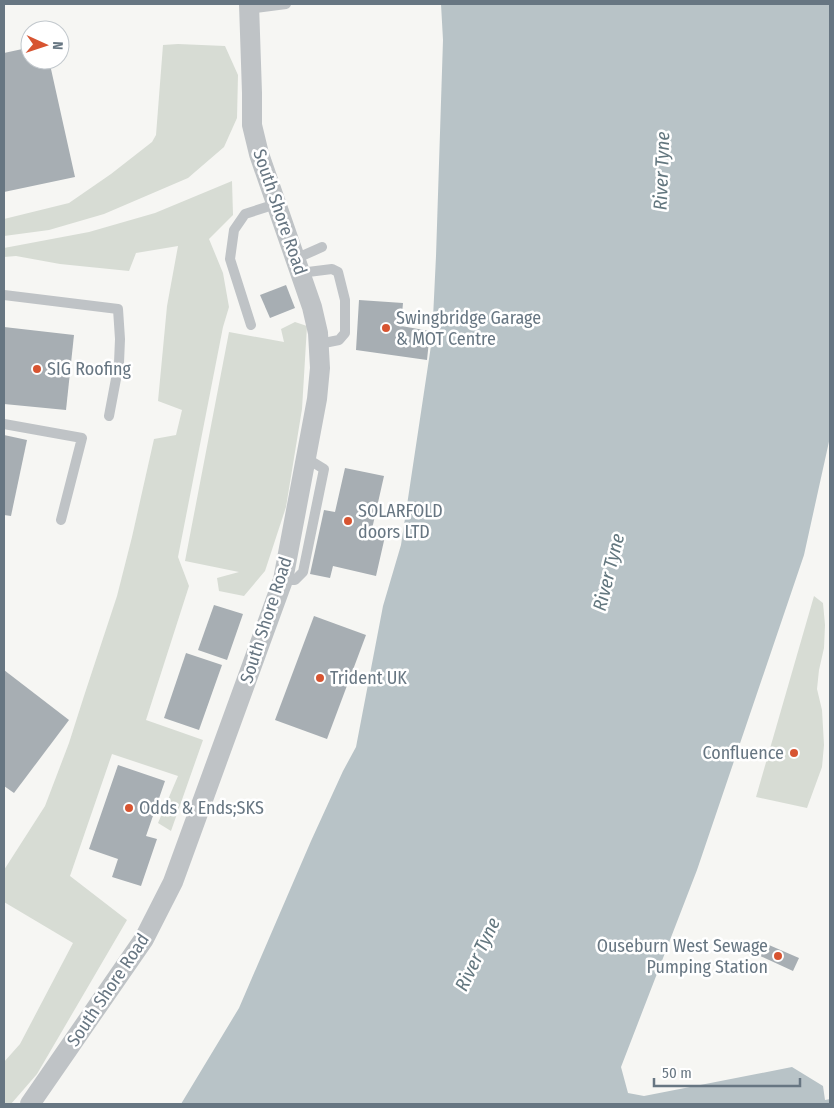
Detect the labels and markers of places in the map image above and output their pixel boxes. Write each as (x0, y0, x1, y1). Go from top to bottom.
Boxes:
place label: Swingbridge Garage & MOT Centre (396, 307, 541, 350)
marker: Swingbridge Garage & MOT Centre (380, 322, 392, 334)
place label: SIG Roofing (47, 358, 132, 380)
marker: SIG Roofing (31, 363, 43, 375)
place label: SOLARFOLD doors LTD (358, 500, 443, 543)
marker: SOLARFOLD doors LTD (342, 515, 354, 527)
place label: Trident UK (330, 667, 407, 689)
marker: Trident UK (314, 672, 326, 684)
place label: Confluence (702, 742, 784, 764)
marker: Confluence (788, 747, 800, 759)
place label: Odds & Ends;SKS (139, 797, 264, 819)
marker: Odds & Ends;SKS (123, 802, 135, 814)
place label: Ouseburn West Sewage Pumping Station (597, 935, 768, 978)
marker: Ouseburn West Sewage Pumping Station (772, 950, 784, 962)

